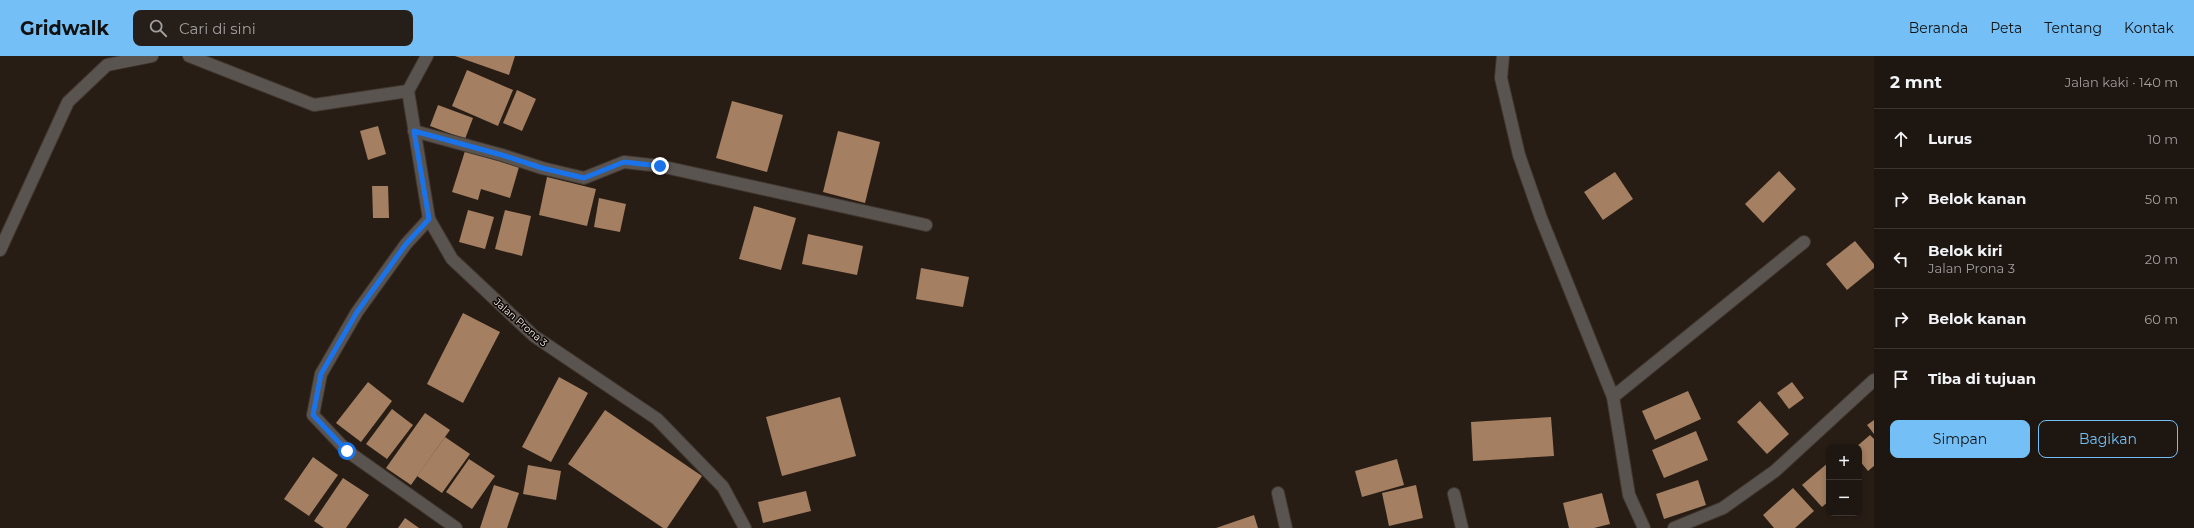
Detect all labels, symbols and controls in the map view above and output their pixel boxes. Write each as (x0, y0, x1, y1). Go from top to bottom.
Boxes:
search box (133, 10, 413, 46)
text: Gridwalk (20, 17, 109, 40)
icon: search (147, 17, 169, 39)
text: Cari di sini (179, 19, 256, 38)
text: Beranda (1909, 19, 1968, 37)
text: Peta (1990, 19, 2022, 37)
text: Tentang (2044, 19, 2102, 37)
text: Kontak (2124, 19, 2174, 37)
text: 2 mnt (1890, 72, 1942, 92)
text: Jalan kaki · 140 m (2065, 74, 2178, 90)
icon: ahead (1890, 128, 1912, 150)
text: Lurus (1928, 129, 1972, 148)
text: 10 m (2148, 131, 2178, 147)
route end (651, 157, 669, 175)
icon: right (1890, 188, 1912, 210)
text: Belok kanan (1928, 189, 2026, 208)
text: 50 m (2145, 191, 2178, 207)
text: Belok kiri (1928, 241, 2003, 260)
icon: left (1890, 248, 1912, 270)
text: 20 m (2145, 251, 2178, 267)
text: Jalan Prona 3 (1928, 260, 2015, 276)
street label: Jalan Prona 3 (490, 295, 550, 349)
icon: right (1890, 308, 1912, 330)
text: Belok kanan (1928, 309, 2026, 328)
text: 60 m (2144, 311, 2178, 327)
icon: arrive (1890, 368, 1912, 390)
text: Tiba di tujuan (1928, 369, 2036, 388)
button: Simpan (1890, 420, 2030, 458)
button: Bagikan (2038, 420, 2178, 458)
route start (338, 442, 356, 460)
map controls (1826, 444, 1862, 516)
button: + (1826, 444, 1862, 480)
button: − (1826, 480, 1862, 516)

